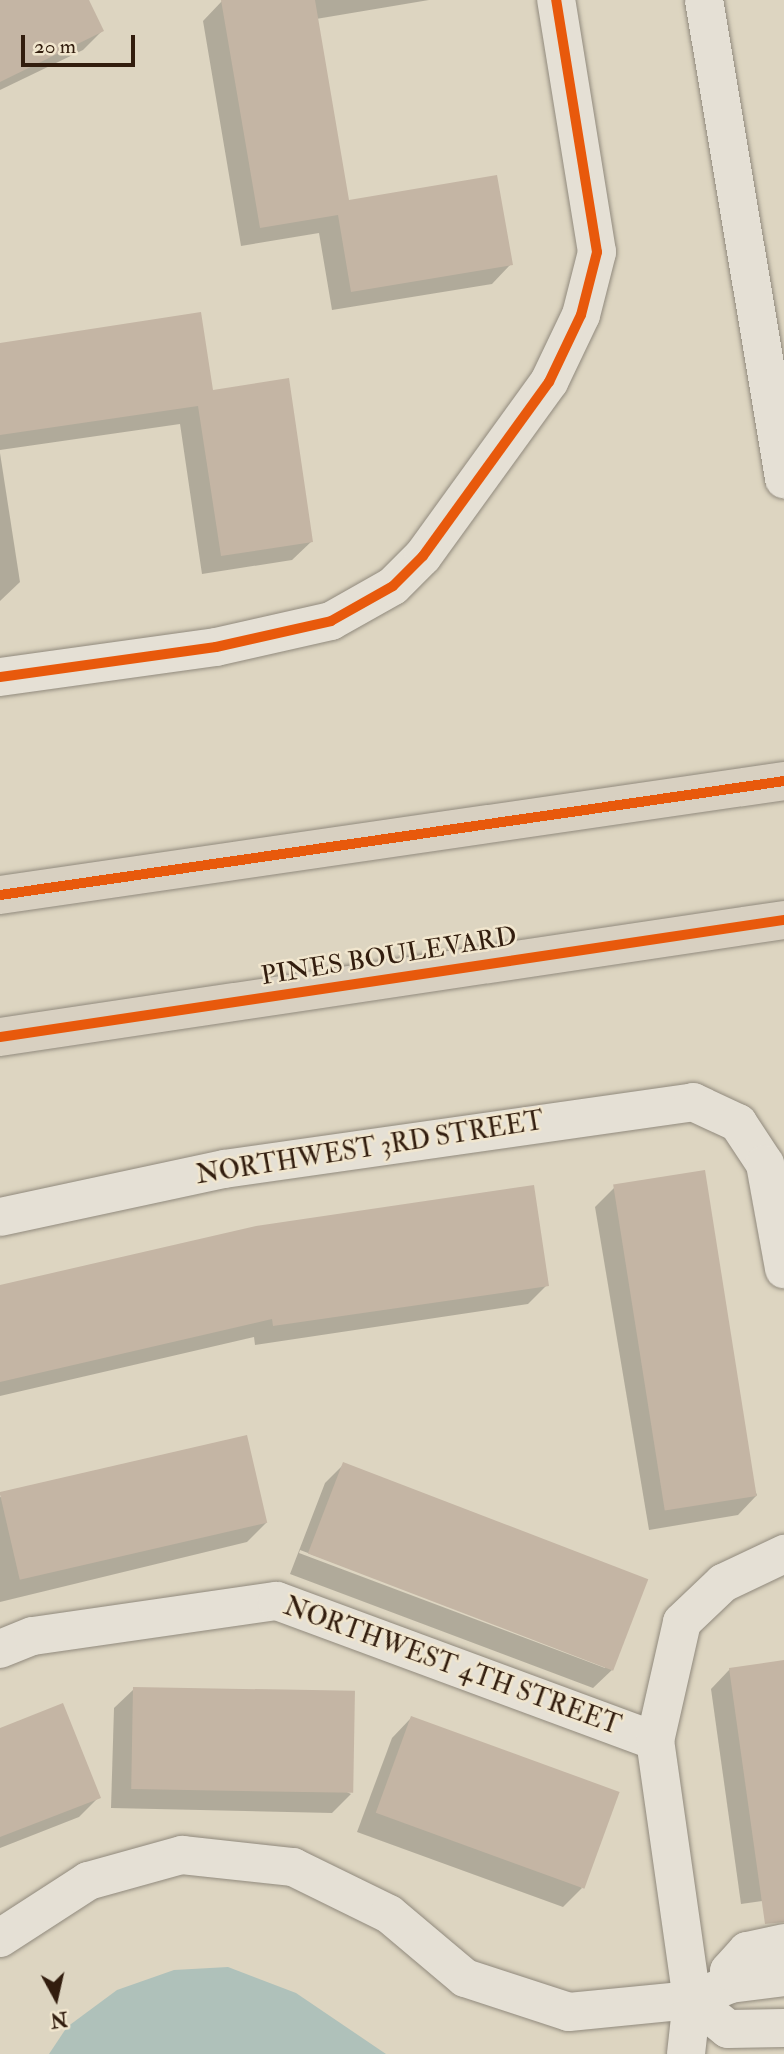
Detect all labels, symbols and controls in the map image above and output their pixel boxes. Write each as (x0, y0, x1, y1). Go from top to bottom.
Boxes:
scale bar (24, 21, 138, 65)
text: 20 m (34, 33, 76, 60)
street label: PINES BOULEVARD (259, 921, 519, 993)
street label: NORTHWEST 3RD STREET (194, 1106, 546, 1192)
street label: NORTHWEST 4TH STREET (279, 1591, 625, 1743)
north arrow (21, 1963, 91, 2033)
text: N (49, 2006, 69, 2032)

